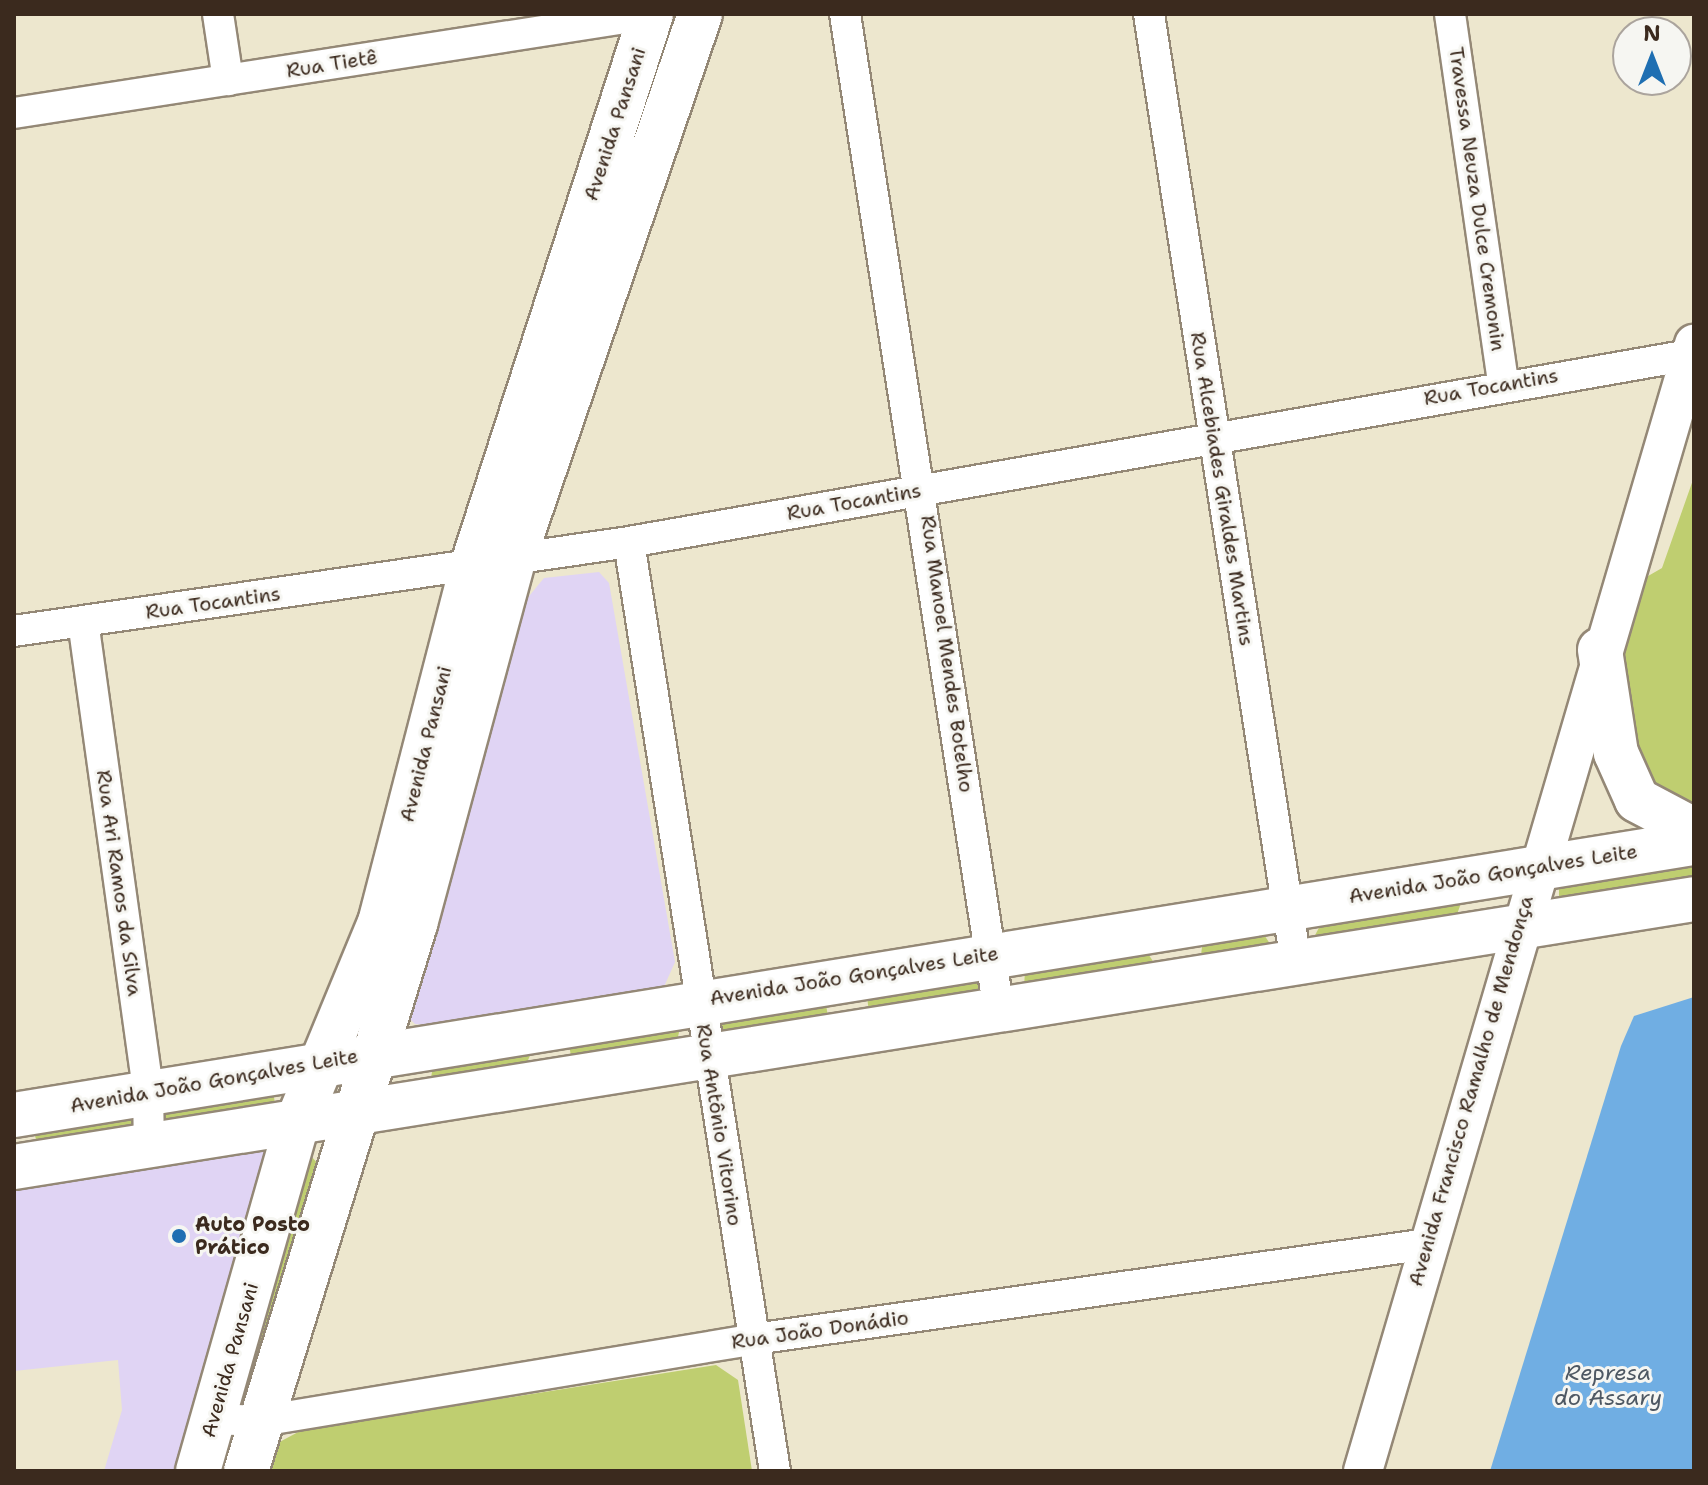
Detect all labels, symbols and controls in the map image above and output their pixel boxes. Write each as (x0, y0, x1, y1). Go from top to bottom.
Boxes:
north arrow (1612, 16, 1692, 96)
text: N (1643, 19, 1661, 48)
street label: Avenida Pansani (579, 44, 651, 204)
street label: Rua Tietê (285, 45, 379, 83)
street label: Travessa Neuza Dulce Cremonin (1444, 45, 1510, 353)
street label: Rua Alcebiades Giraldes Martins (1185, 330, 1259, 648)
street label: Rua Tocantins (1422, 363, 1560, 411)
street label: Rua Tocantins (785, 478, 923, 526)
street label: Rua Manoel Mendes Botelho (916, 514, 978, 794)
street label: Rua Tocantins (144, 582, 282, 624)
street label: Avenida Pansani (395, 663, 457, 825)
street label: Rua Ari Ramos da Silva (91, 768, 147, 998)
street label: Avenida João Gonçalves Leite (1347, 839, 1639, 909)
street label: Avenida Francisco Ramalho de Mendonça (1404, 893, 1538, 1289)
street label: Avenida João Gonçalves Leite (708, 941, 1000, 1011)
street label: Rua Antônio Vitorino (691, 1022, 747, 1228)
street label: Avenida João Gonçalves Leite (68, 1044, 360, 1118)
place label: Auto Posto Prático (195, 1212, 310, 1259)
marker: Auto Posto Prático (170, 1227, 188, 1245)
street label: Avenida Pansani (196, 1280, 264, 1440)
street label: Rua João Donádio (730, 1306, 910, 1354)
water label: Represa do Assary (1554, 1359, 1662, 1410)

